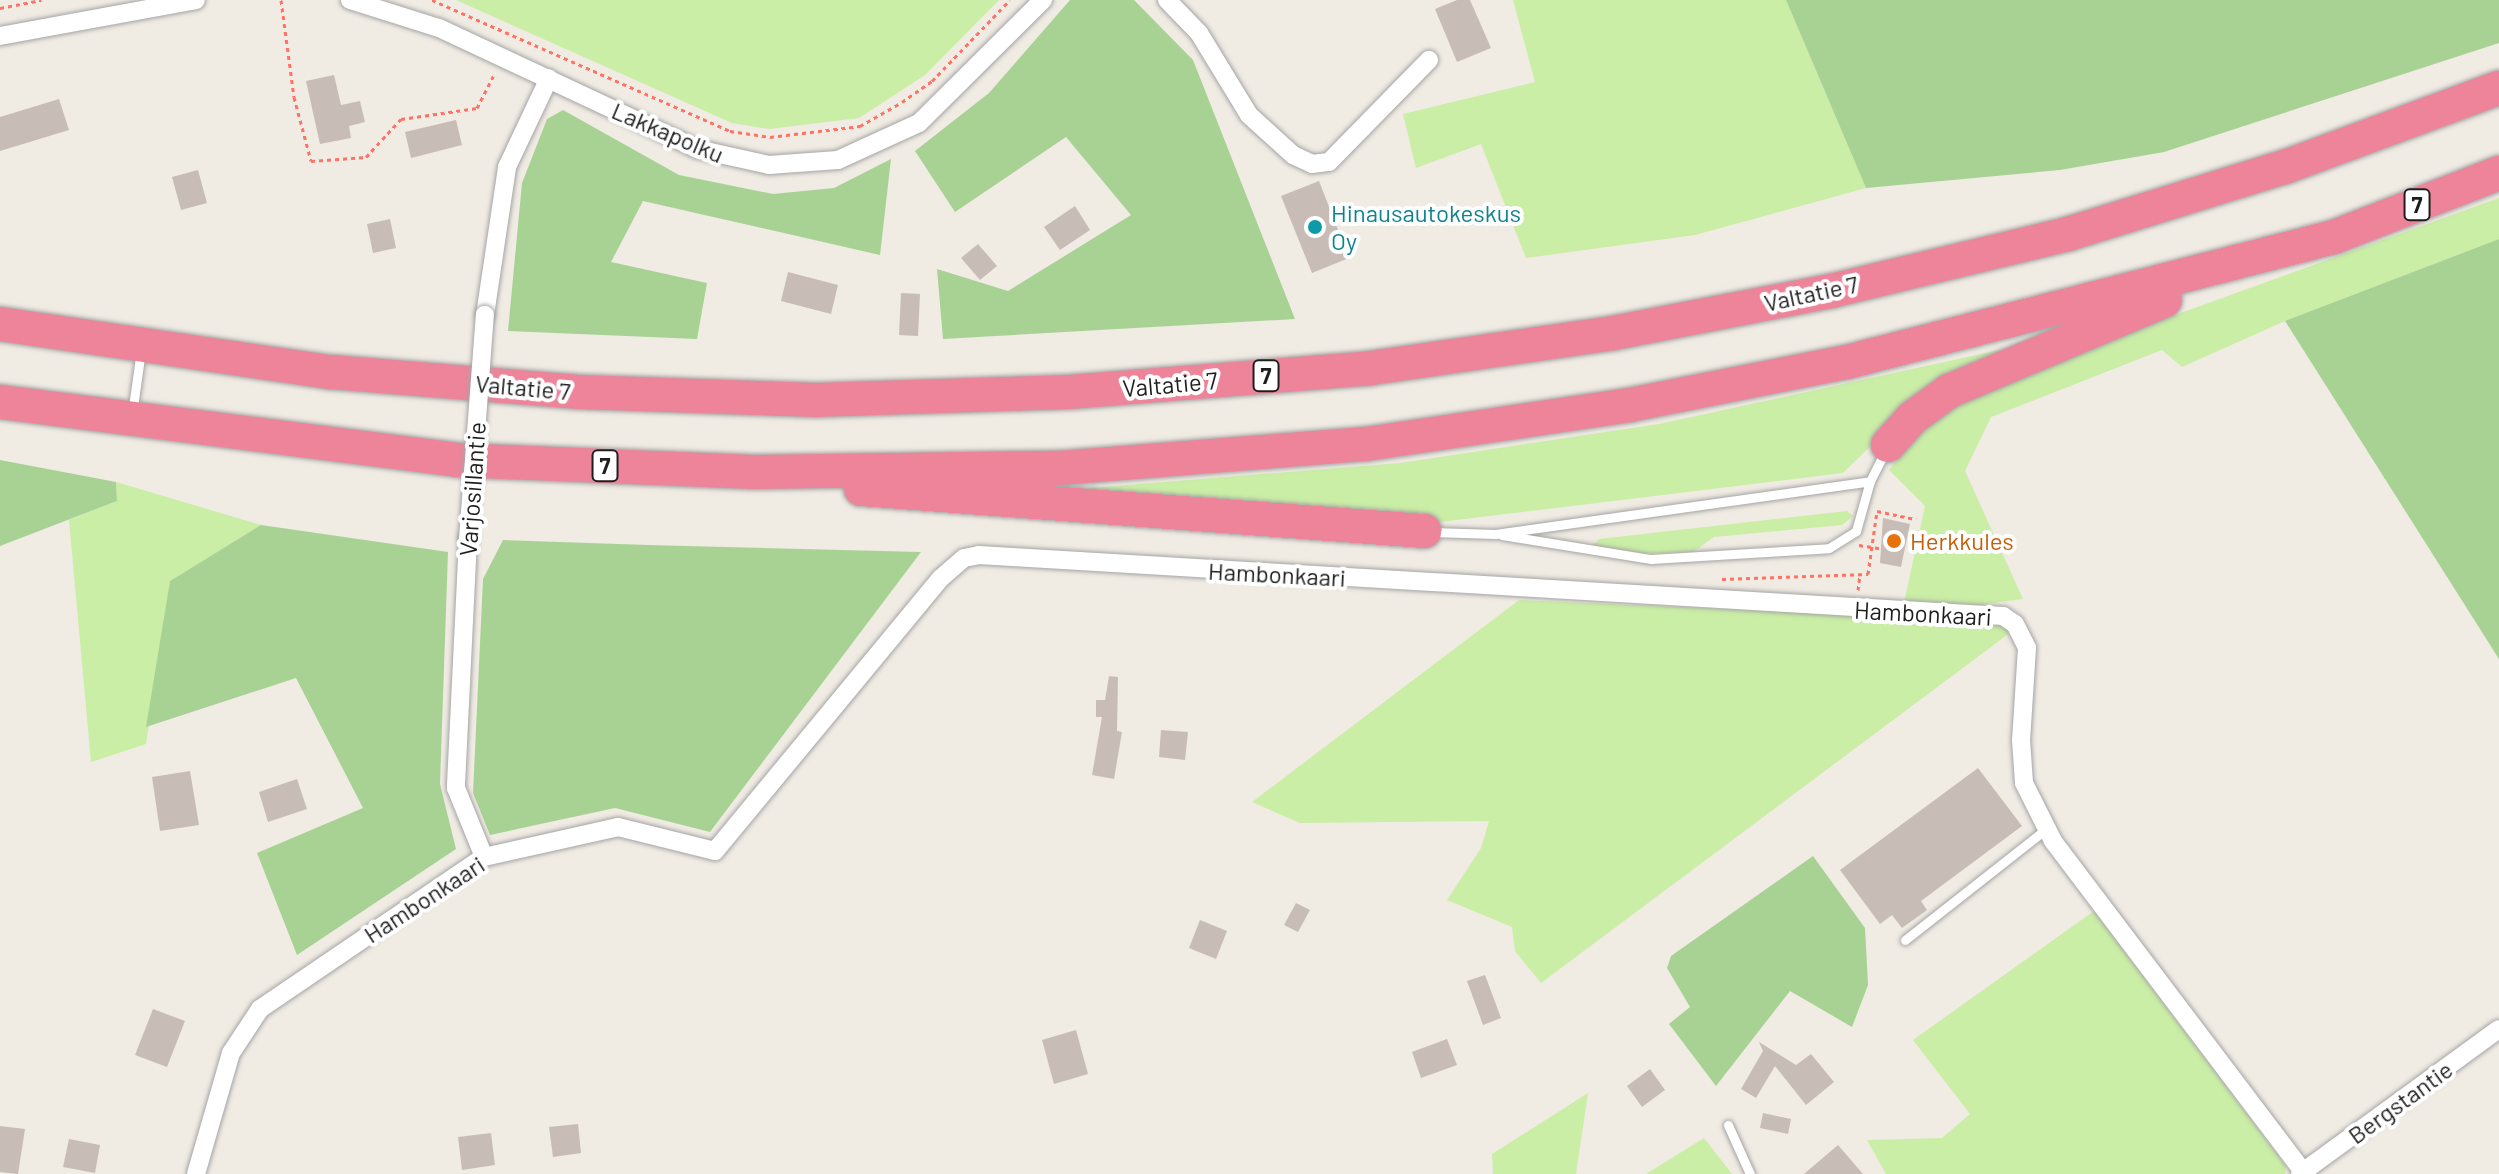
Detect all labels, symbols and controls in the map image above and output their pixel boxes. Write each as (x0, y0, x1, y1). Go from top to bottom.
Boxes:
street label: Lakkapolku (608, 96, 728, 168)
road number: 7 (2403, 187, 2431, 223)
place label: Hinausautokeskus Oy (1331, 199, 1521, 255)
marker: Hinausautokeskus Oy (1306, 218, 1324, 236)
street label: Valtatie 7 (1761, 269, 1861, 317)
road number: 7 (1252, 358, 1280, 394)
street label: Valtatie 7 (1121, 365, 1219, 403)
street label: Valtatie 7 (474, 368, 572, 406)
street label: Varjosillantie (453, 421, 491, 557)
road number: 7 (591, 448, 619, 484)
place label: Herkkules (1910, 527, 2014, 555)
marker: Herkkules (1885, 532, 1903, 550)
street label: Hambonkaari (1207, 556, 1347, 592)
street label: Hambonkaari (1853, 595, 1993, 631)
street label: Hambonkaari (358, 849, 490, 949)
street label: Bergstantie (2342, 1054, 2458, 1150)

